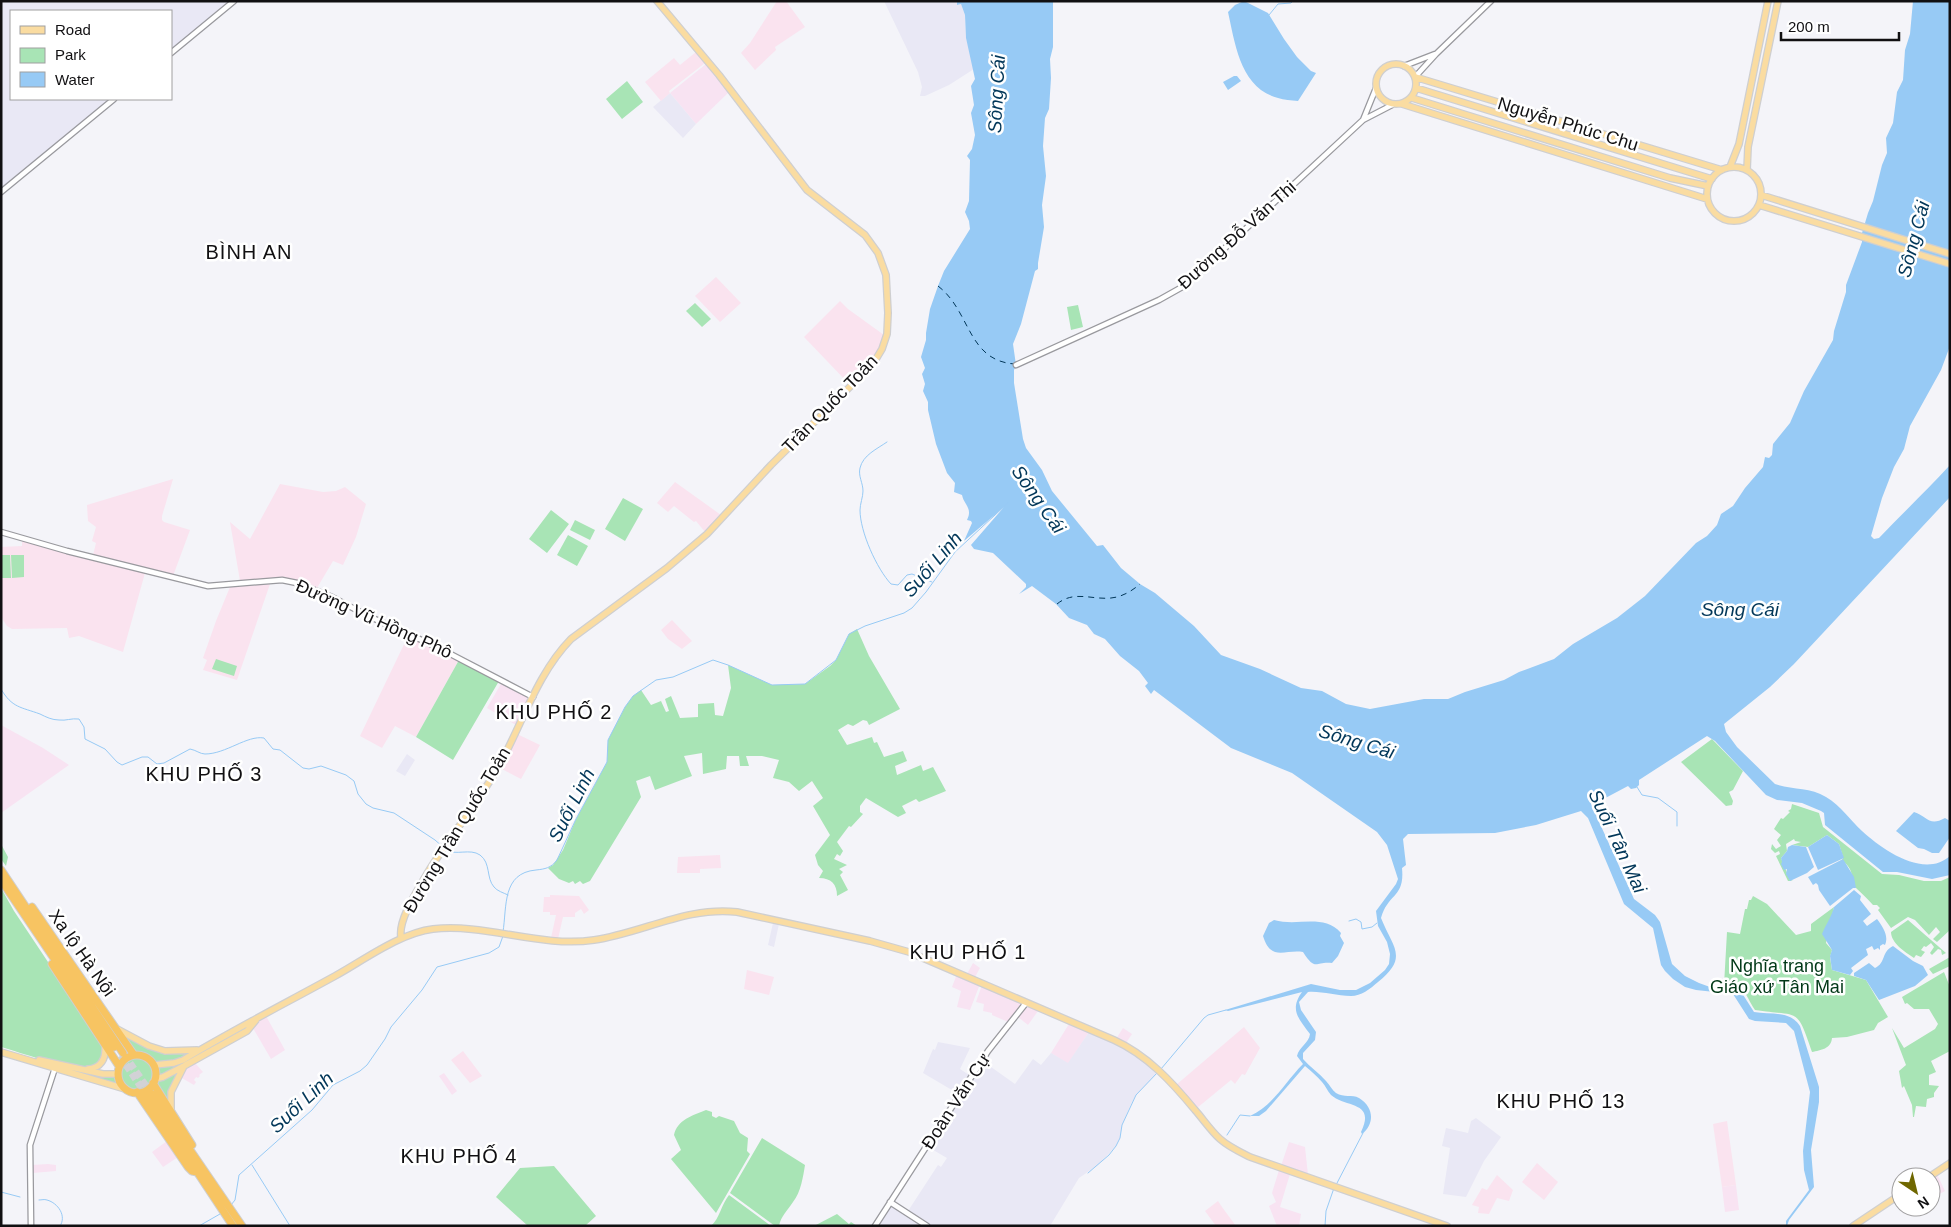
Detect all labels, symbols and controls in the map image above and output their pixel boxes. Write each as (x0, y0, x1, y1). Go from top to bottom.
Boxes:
legend (10, 10, 172, 100)
scale bar (1781, 10, 1898, 42)
text: 200 m (1788, 18, 1830, 35)
text: Road (55, 21, 91, 38)
text: Park (55, 46, 86, 63)
water label: Sông Cái (984, 54, 1009, 134)
text: Water (55, 71, 94, 88)
street label: Nguyễn Phúc Chu (1495, 92, 1641, 155)
street label: Đường Đỗ Văn Thi (1173, 176, 1300, 293)
water label: Sông Cái (1893, 198, 1934, 280)
district label: BÌNH AN (205, 241, 293, 263)
street label: Trần Quốc Toản (778, 351, 882, 457)
water label: Sông Cái (1008, 461, 1070, 538)
water label: Suối Linh (898, 528, 966, 601)
street label: Đường Vũ Hồng Phô (293, 576, 455, 662)
water label: Sông Cái (1701, 599, 1780, 620)
district label: KHU PHỐ 2 (496, 700, 612, 723)
water label: Sông Cái (1316, 720, 1398, 763)
street label: Đường Trần Quốc Toản (400, 744, 514, 916)
district label: KHU PHỐ 3 (146, 762, 262, 785)
water label: Suối Linh (544, 765, 599, 845)
water label: Suối Tân Mai (1584, 786, 1651, 897)
street label: Xa lộ Hà Nội (45, 906, 119, 1000)
district label: KHU PHỐ 1 (910, 940, 1026, 963)
park label: Nghĩa trang Giáo xứ Tân Mai (1710, 956, 1844, 997)
street label: Đoàn Văn Cự (918, 1049, 994, 1153)
water label: Suối Linh (265, 1068, 337, 1137)
district label: KHU PHỐ 13 (1497, 1089, 1625, 1112)
district label: KHU PHỐ 4 (401, 1144, 517, 1167)
north arrow (1891, 1167, 1941, 1217)
text: N (1915, 1193, 1932, 1212)

